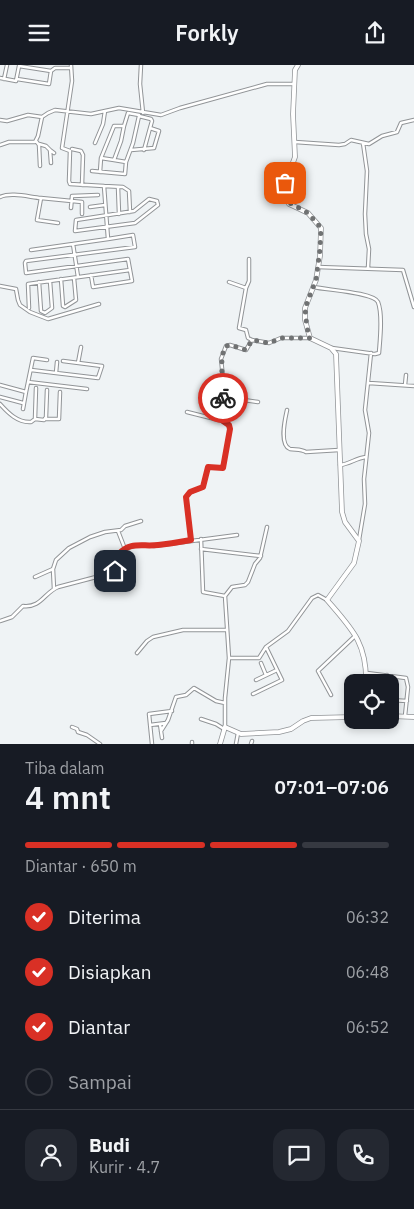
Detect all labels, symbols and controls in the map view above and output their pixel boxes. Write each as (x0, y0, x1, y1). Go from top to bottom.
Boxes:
text: Forkly (175, 18, 239, 47)
icon: menu (25, 19, 53, 47)
icon: share (361, 19, 389, 47)
pin (264, 162, 306, 204)
icon: bag (271, 169, 299, 197)
courier (198, 373, 248, 423)
icon: bike (209, 384, 237, 412)
pin (94, 550, 136, 592)
icon: home (101, 557, 129, 585)
map controls (344, 674, 399, 729)
button: locate (344, 674, 399, 729)
text: Tiba dalam (25, 758, 104, 778)
text: 07:01–07:06 (275, 775, 389, 799)
text: 4 mnt (25, 776, 111, 818)
text: Diantar · 650 m (25, 856, 137, 876)
icon: check (25, 903, 53, 931)
text: Diterima (68, 905, 141, 929)
text: 06:32 (346, 907, 389, 927)
icon: check (25, 958, 53, 986)
text: Disiapkan (68, 960, 152, 984)
text: 06:48 (346, 962, 389, 982)
icon: check (25, 1013, 53, 1041)
text: Diantar (68, 1015, 130, 1039)
text: 06:52 (346, 1017, 389, 1037)
text: Sampai (68, 1070, 132, 1094)
button: person (25, 1129, 77, 1181)
button: chat (273, 1129, 325, 1181)
button: phone (337, 1129, 389, 1181)
text: Budi (89, 1133, 130, 1157)
text: Kurir · 4.7 (89, 1157, 160, 1177)

